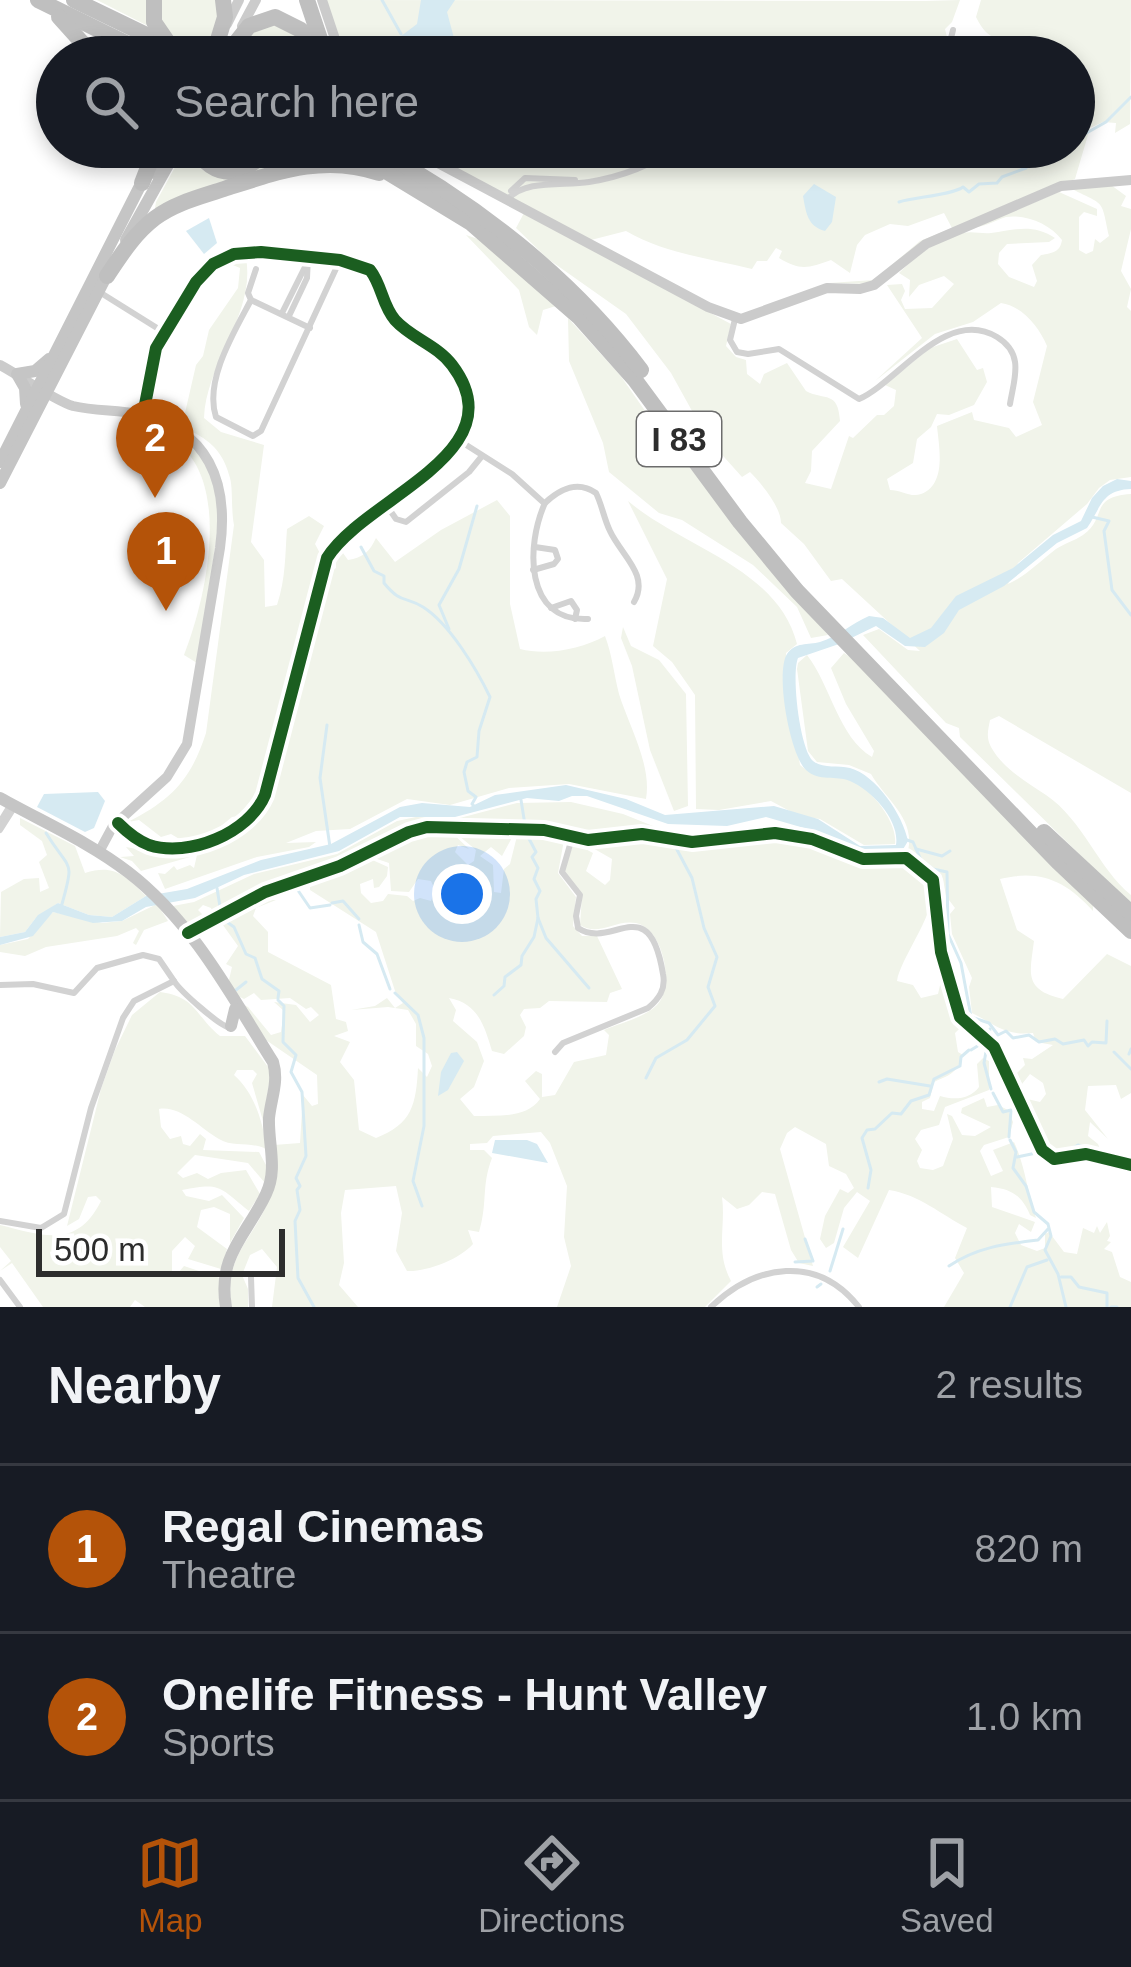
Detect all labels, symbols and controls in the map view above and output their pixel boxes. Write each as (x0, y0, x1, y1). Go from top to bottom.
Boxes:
search box (36, 36, 1095, 168)
icon: search (78, 69, 144, 135)
text: Search here (174, 76, 419, 127)
pin: 2 (116, 399, 194, 498)
road number: I 83 (637, 412, 721, 466)
pin: 1 (127, 512, 205, 611)
your location (432, 864, 492, 924)
scale bar (36, 1223, 285, 1276)
text: 500 m (54, 1231, 146, 1268)
text: Nearby (48, 1357, 221, 1414)
text: 2 results (936, 1363, 1083, 1406)
text: Regal Cinemas (162, 1501, 485, 1552)
text: 1 (76, 1527, 98, 1570)
text: 820 m (975, 1527, 1083, 1570)
text: Theatre (162, 1553, 296, 1596)
text: Onelife Fitness - Hunt Valley (162, 1669, 767, 1720)
text: 2 (76, 1695, 98, 1738)
text: 1.0 km (966, 1695, 1083, 1738)
text: Sports (162, 1721, 275, 1764)
tab: Map (137, 1830, 203, 1940)
tab: Directions (478, 1830, 625, 1940)
tab: Saved (900, 1830, 994, 1940)

